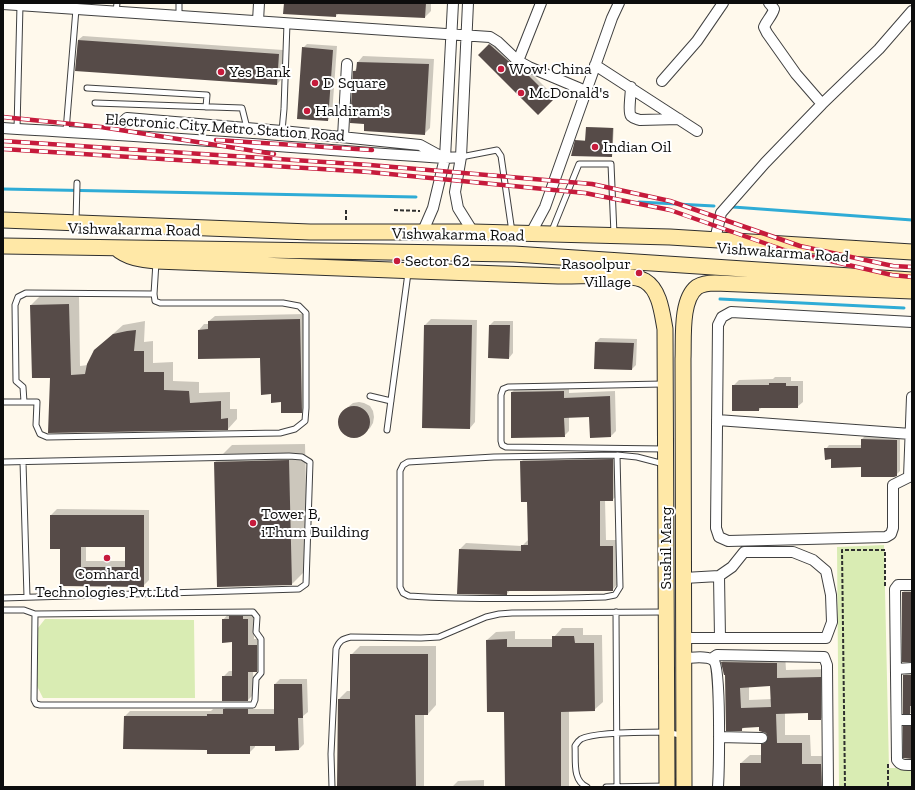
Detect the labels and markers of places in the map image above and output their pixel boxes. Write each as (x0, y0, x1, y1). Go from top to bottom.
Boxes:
place label: Wow! China (509, 59, 592, 79)
place label: Yes Bank (229, 62, 291, 82)
marker: Wow! China (496, 64, 506, 74)
marker: Yes Bank (216, 67, 226, 77)
place label: D Square (323, 73, 386, 93)
marker: D Square (310, 78, 320, 88)
place label: McDonald's (529, 83, 609, 103)
marker: McDonald's (516, 88, 526, 98)
place label: Haldiram's (315, 101, 390, 121)
marker: Haldiram's (302, 106, 312, 116)
place label: Indian Oil (603, 137, 672, 157)
marker: Indian Oil (590, 142, 600, 152)
place label: Sector 62 (405, 251, 470, 271)
place label: Rasoolpur Village (561, 254, 631, 292)
marker: Sector 62 (392, 256, 402, 266)
marker: Rasoolpur Village (634, 268, 644, 278)
place label: Tower B, iThum Building (261, 504, 369, 542)
marker: Tower B, iThum Building (248, 518, 258, 528)
marker: Comhard Technologies Pvt.Ltd (102, 553, 112, 563)
place label: Comhard Technologies Pvt.Ltd (35, 564, 179, 602)

